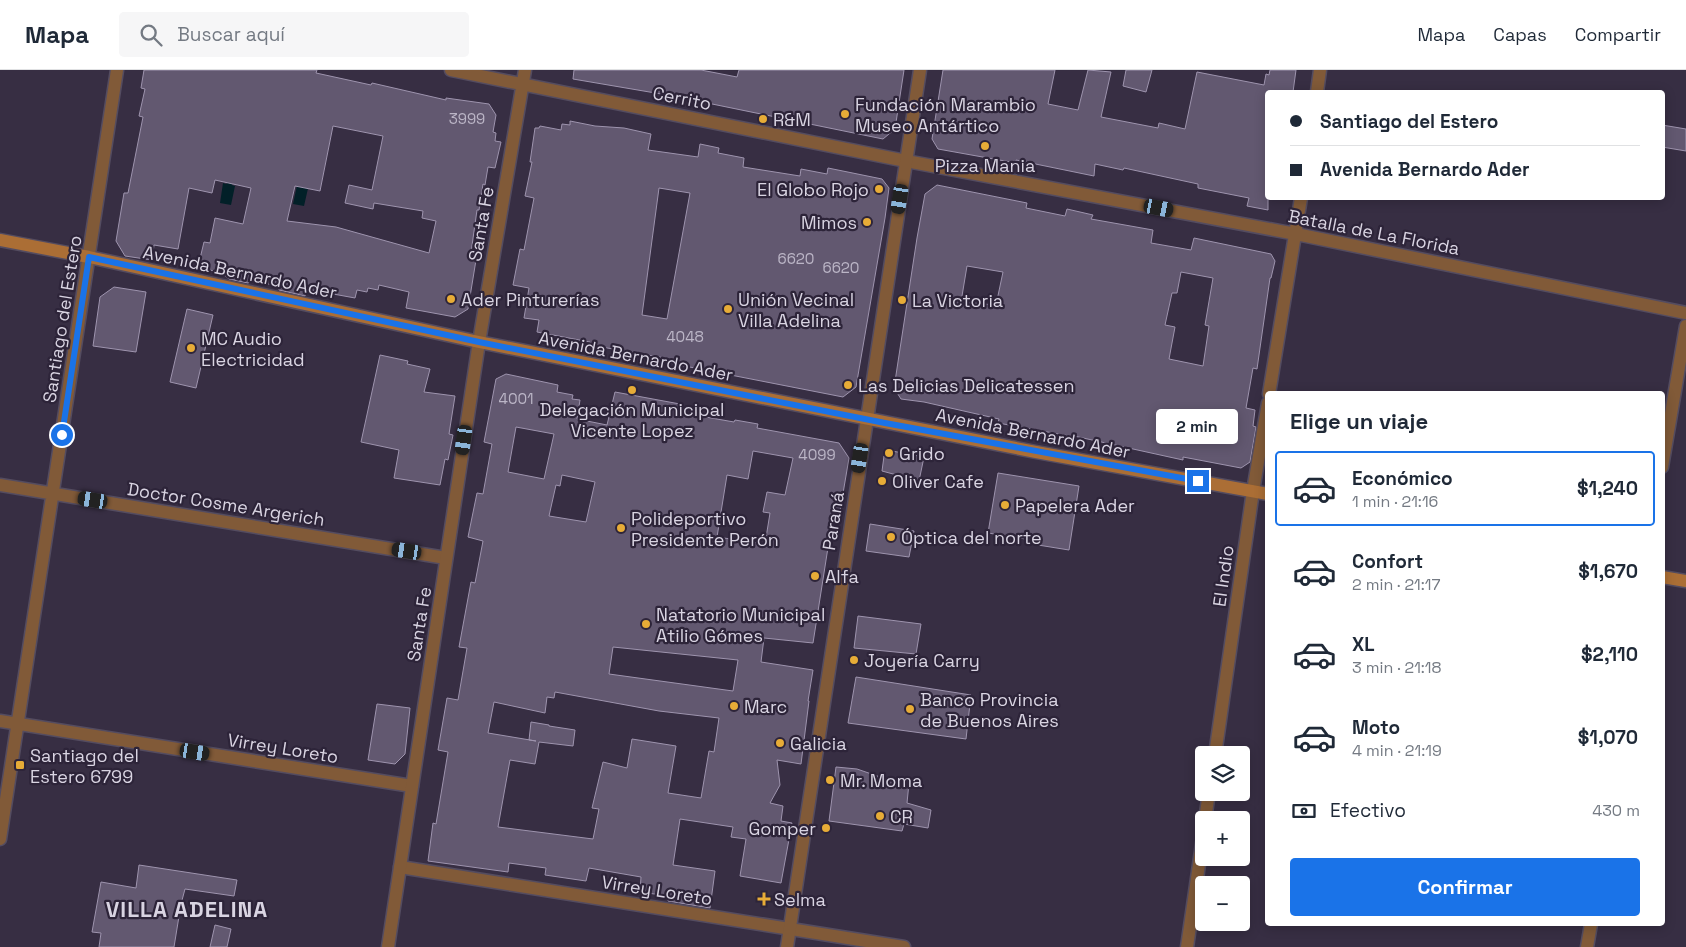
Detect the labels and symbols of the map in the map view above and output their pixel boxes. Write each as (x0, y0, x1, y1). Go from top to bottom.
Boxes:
street label: Cerrito (651, 81, 713, 115)
place label: Fundación Marambio Museo Antártico (855, 93, 1036, 137)
place label: R&M (773, 108, 811, 131)
marker: Fundación Marambio Museo Antártico (839, 108, 851, 120)
house number: 3999 (449, 109, 485, 128)
marker: R&M (757, 113, 769, 125)
marker: Pizza Mania (979, 140, 991, 152)
place label: Pizza Mania (935, 154, 1035, 177)
place label: El Globo Rojo (757, 178, 869, 201)
marker: El Globo Rojo (873, 183, 885, 195)
car (890, 183, 909, 215)
street label: Santa Fe (463, 185, 499, 263)
car (1142, 198, 1175, 218)
street label: Batalla de La Florida (1286, 204, 1462, 260)
place label: Mimos (801, 211, 857, 234)
marker: Mimos (861, 216, 873, 228)
street label: Santiago del Estero (37, 234, 87, 404)
street label: Avenida Bernardo Ader (141, 240, 339, 304)
house number: 6620 (778, 249, 814, 268)
house number: 6620 (823, 258, 859, 277)
place label: Ader Pinturerías (461, 288, 599, 311)
place label: Unión Vecinal Villa Adelina (738, 288, 854, 332)
place label: La Victoria (912, 289, 1003, 312)
marker: Ader Pinturerías (445, 293, 457, 305)
marker: La Victoria (896, 294, 908, 306)
marker: Unión Vecinal Villa Adelina (722, 303, 734, 315)
street label: Avenida Bernardo Ader (537, 326, 735, 386)
place label: MC Audio Electricidad (201, 327, 305, 371)
house number: 4048 (666, 327, 704, 346)
marker: MC Audio Electricidad (185, 342, 197, 354)
place label: Las Delicias Delicatessen (858, 374, 1074, 397)
marker: Las Delicias Delicatessen (842, 379, 854, 391)
marker: Delegación Municipal Vicente Lopez (626, 384, 638, 396)
house number: 4001 (499, 389, 533, 408)
place label: Delegación Municipal Vicente Lopez (540, 398, 724, 442)
street label: Avenida Bernardo Ader (934, 403, 1132, 463)
callout: 2 min (1157, 408, 1239, 444)
route start (51, 424, 73, 446)
car (454, 424, 473, 456)
car (850, 442, 869, 474)
place label: Grido (899, 442, 945, 465)
house number: 4099 (798, 445, 836, 464)
marker: Grido (883, 447, 895, 459)
place label: Oliver Cafe (892, 470, 984, 493)
route end (1187, 470, 1209, 492)
marker: Oliver Cafe (876, 475, 888, 487)
street label: Doctor Cosme Argerich (126, 477, 326, 531)
car (77, 490, 108, 510)
street label: Paraná (817, 490, 849, 552)
place label: Papelera Ader (1015, 494, 1135, 517)
marker: Papelera Ader (999, 499, 1011, 511)
place label: Polideportivo Presidente Perón (631, 507, 779, 551)
marker: Polideportivo Presidente Perón (615, 522, 627, 534)
place label: Óptica del norte (901, 526, 1042, 549)
marker: Óptica del norte (885, 531, 897, 543)
car (391, 541, 422, 561)
street label: El Indio (1207, 544, 1239, 608)
place label: Alfa (825, 565, 859, 588)
marker: Alfa (809, 570, 821, 582)
street label: Santa Fe (402, 585, 436, 663)
place label: Natatorio Municipal Atilio Gómes (656, 603, 825, 647)
marker: Natatorio Municipal Atilio Gómes (640, 618, 652, 630)
place label: Joyería Carry (864, 649, 980, 672)
marker: Joyería Carry (848, 654, 860, 666)
place label: Banco Provincia de Buenos Aires (920, 688, 1059, 732)
place label: Marc (744, 695, 787, 718)
marker: Marc (728, 700, 740, 712)
marker: Banco Provincia de Buenos Aires (904, 703, 916, 715)
street label: Virrey Loreto (226, 728, 340, 768)
place label: Galicia (790, 732, 847, 755)
marker: Galicia (774, 737, 786, 749)
car (179, 742, 210, 762)
place label: Santiago del Estero 6799 (30, 744, 139, 788)
marker: Santiago del Estero 6799 (14, 759, 26, 771)
place label: Mr. Moma (840, 769, 922, 792)
marker: Mr. Moma (824, 774, 836, 786)
place label: CR (890, 805, 913, 828)
marker: CR (874, 810, 886, 822)
place label: Gomper (748, 817, 816, 840)
marker: Gomper (820, 822, 832, 834)
street label: Virrey Loreto (600, 870, 714, 910)
place label: Selma (774, 888, 826, 911)
marker: Selma (758, 893, 770, 905)
district label: VILLA ADELINA (106, 895, 268, 923)

